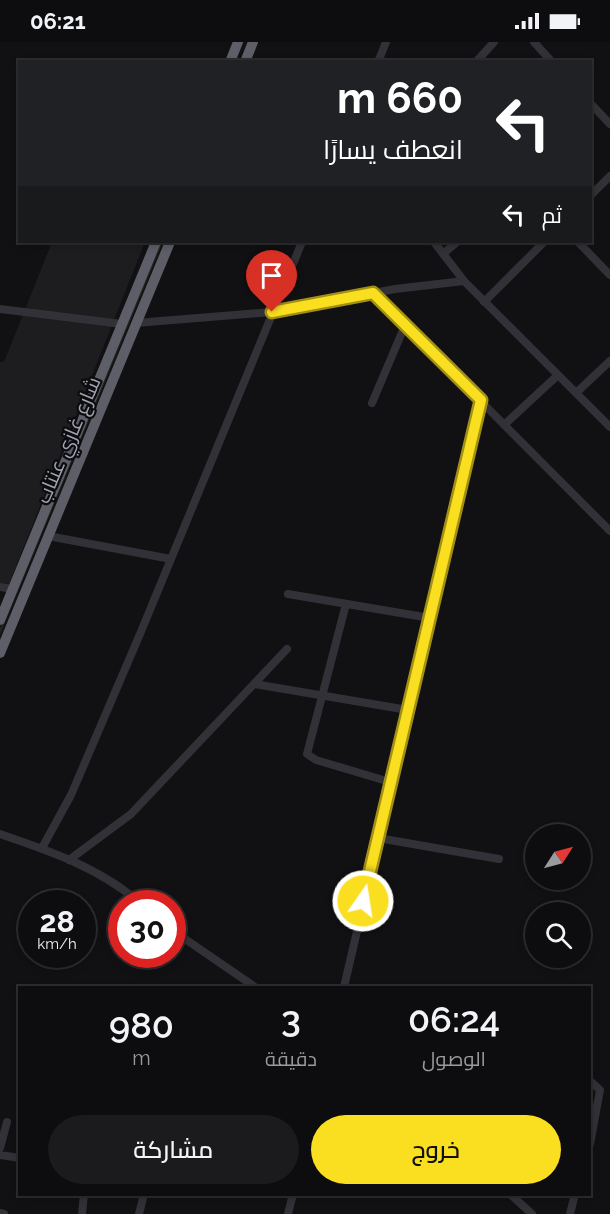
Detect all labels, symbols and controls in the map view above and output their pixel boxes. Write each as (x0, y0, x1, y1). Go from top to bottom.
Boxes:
text: 06:21 (30, 8, 86, 34)
text: 660 m (337, 74, 463, 123)
icon: left (484, 84, 562, 162)
text: انعطف يسارًا (323, 134, 463, 165)
icon: left (497, 198, 530, 231)
text: ثم (542, 202, 562, 228)
pin (246, 250, 297, 312)
icon: arrive (255, 259, 288, 292)
street label: شارع غازي عنتاب (31, 373, 109, 508)
north arrow (525, 824, 591, 890)
map controls (525, 824, 591, 968)
position arrow (331, 869, 395, 933)
speed limit sign: 30 (108, 890, 186, 968)
button: search (525, 902, 591, 968)
text: 28 (39, 904, 75, 939)
text: km/h (37, 935, 77, 953)
text: 3 (281, 998, 301, 1040)
text: 06:24 (408, 998, 500, 1040)
text: 980 (109, 1004, 174, 1046)
text: m (132, 1046, 151, 1070)
text: دقيقة (265, 1047, 317, 1071)
text: الوصول (422, 1047, 486, 1071)
button: مشاركة (48, 1115, 299, 1184)
button: خروج (311, 1115, 561, 1184)

